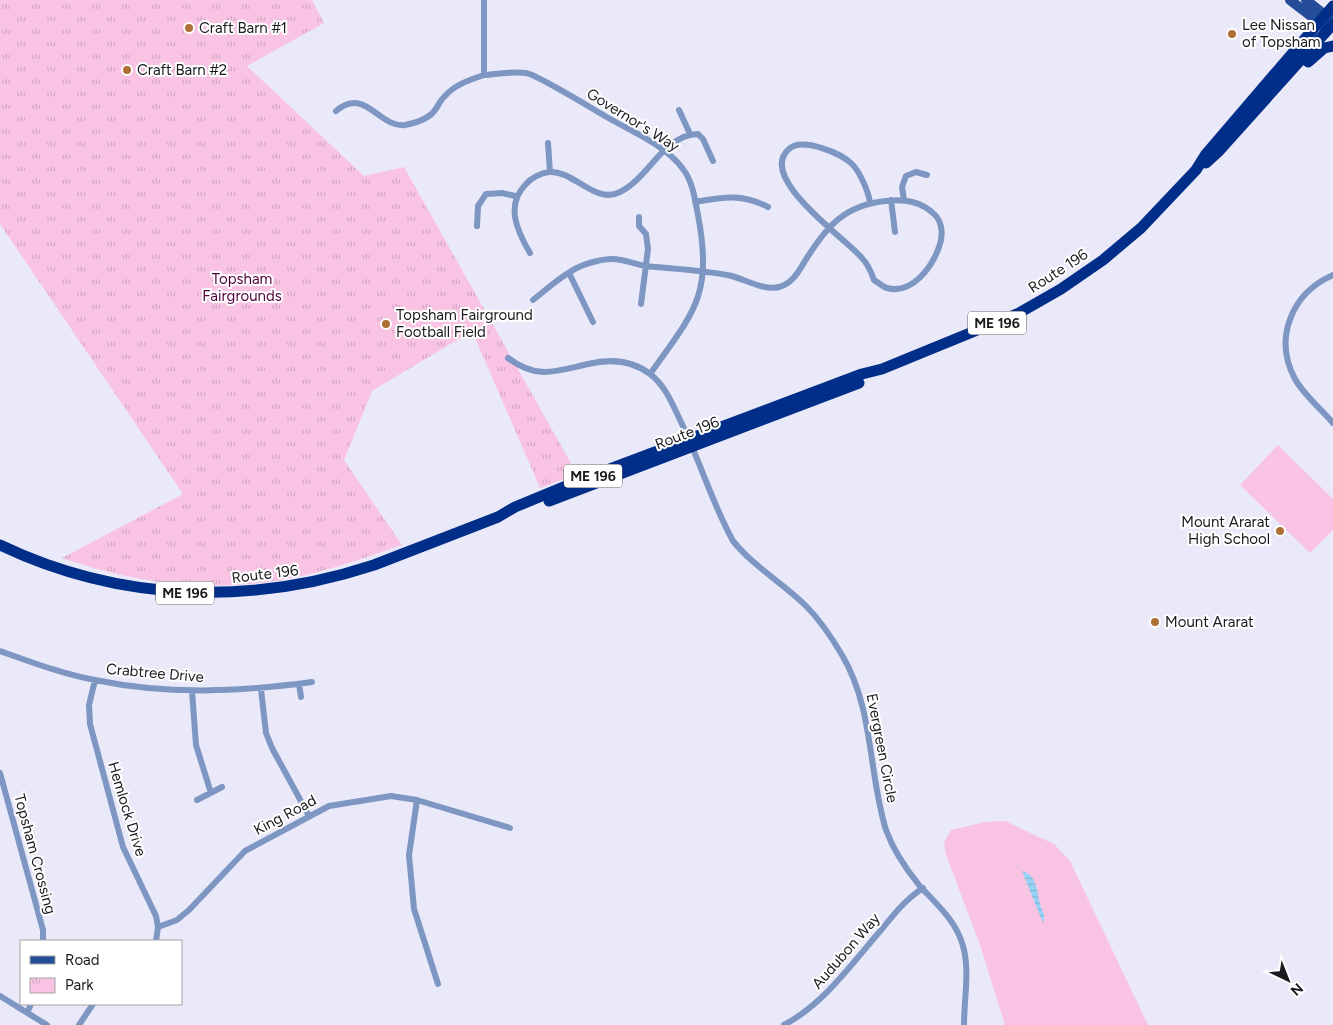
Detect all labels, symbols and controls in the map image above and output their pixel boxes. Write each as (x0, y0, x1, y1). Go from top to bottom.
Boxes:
place label: Lee Nissan of Topsham (1242, 16, 1321, 51)
place label: Craft Barn #1 (199, 19, 287, 37)
marker: Craft Barn #1 (183, 22, 195, 34)
marker: Lee Nissan of Topsham (1226, 28, 1238, 40)
place label: Craft Barn #2 (137, 61, 227, 79)
marker: Craft Barn #2 (121, 64, 133, 76)
street label: Governor's Way (583, 84, 683, 156)
street label: Route 196 (1025, 245, 1091, 297)
park label: Topsham Fairgrounds (202, 270, 282, 305)
place label: Topsham Fairground Football Field (396, 306, 533, 341)
road number: ME 196 (968, 312, 1026, 334)
marker: Topsham Fairground Football Field (380, 318, 392, 330)
street label: Route 196 (652, 412, 722, 453)
road number: ME 196 (564, 464, 622, 488)
place label: Mount Ararat High School (1181, 513, 1270, 548)
marker: Mount Ararat High School (1274, 525, 1286, 537)
street label: Route 196 (231, 561, 300, 587)
road number: ME 196 (156, 582, 214, 604)
place label: Mount Ararat (1165, 613, 1254, 631)
marker: Mount Ararat (1149, 616, 1161, 628)
street label: Crabtree Drive (105, 660, 205, 686)
street label: Evergreen Circle (863, 692, 901, 804)
street label: Hemlock Drive (104, 760, 150, 858)
street label: King Road (251, 791, 319, 839)
street label: Topsham Crossing (10, 792, 60, 916)
street label: Audubon Way (808, 909, 884, 993)
legend (20, 940, 182, 1005)
text: Road (65, 951, 100, 969)
north arrow (1263, 955, 1313, 1005)
text: Park (65, 976, 94, 994)
text: N (1287, 979, 1306, 999)

